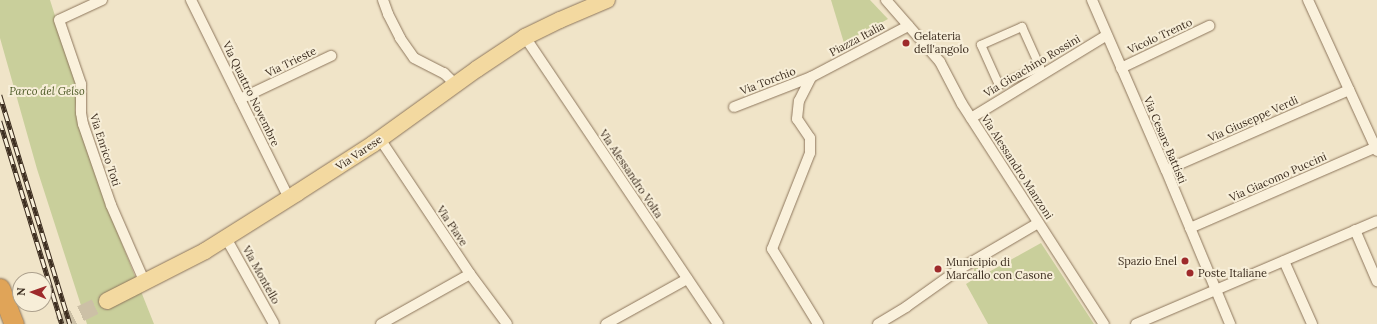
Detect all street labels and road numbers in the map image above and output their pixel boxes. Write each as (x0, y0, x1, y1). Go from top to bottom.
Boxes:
street label: Vicolo Trento (1126, 15, 1194, 57)
street label: Piazza Italia (827, 19, 887, 59)
street label: Via Gioachino Rossini (981, 32, 1083, 100)
street label: Via Quattro Novembre (220, 39, 282, 149)
street label: Via Trieste (264, 44, 318, 80)
street label: Via Torchio (738, 64, 798, 98)
street label: Via Giuseppe Verdi (1206, 93, 1300, 145)
street label: Via Cesare Battisti (1141, 95, 1189, 185)
street label: Via Enrico Toti (87, 112, 123, 188)
street label: Via Alessandro Manzoni (978, 112, 1056, 222)
street label: Via Alessandro Volta (597, 127, 665, 221)
street label: Via Varese (333, 133, 385, 173)
street label: Via Giacomo Puccini (1227, 150, 1329, 204)
street label: Via Piave (434, 203, 470, 249)
street label: Via Montello (240, 244, 282, 306)

